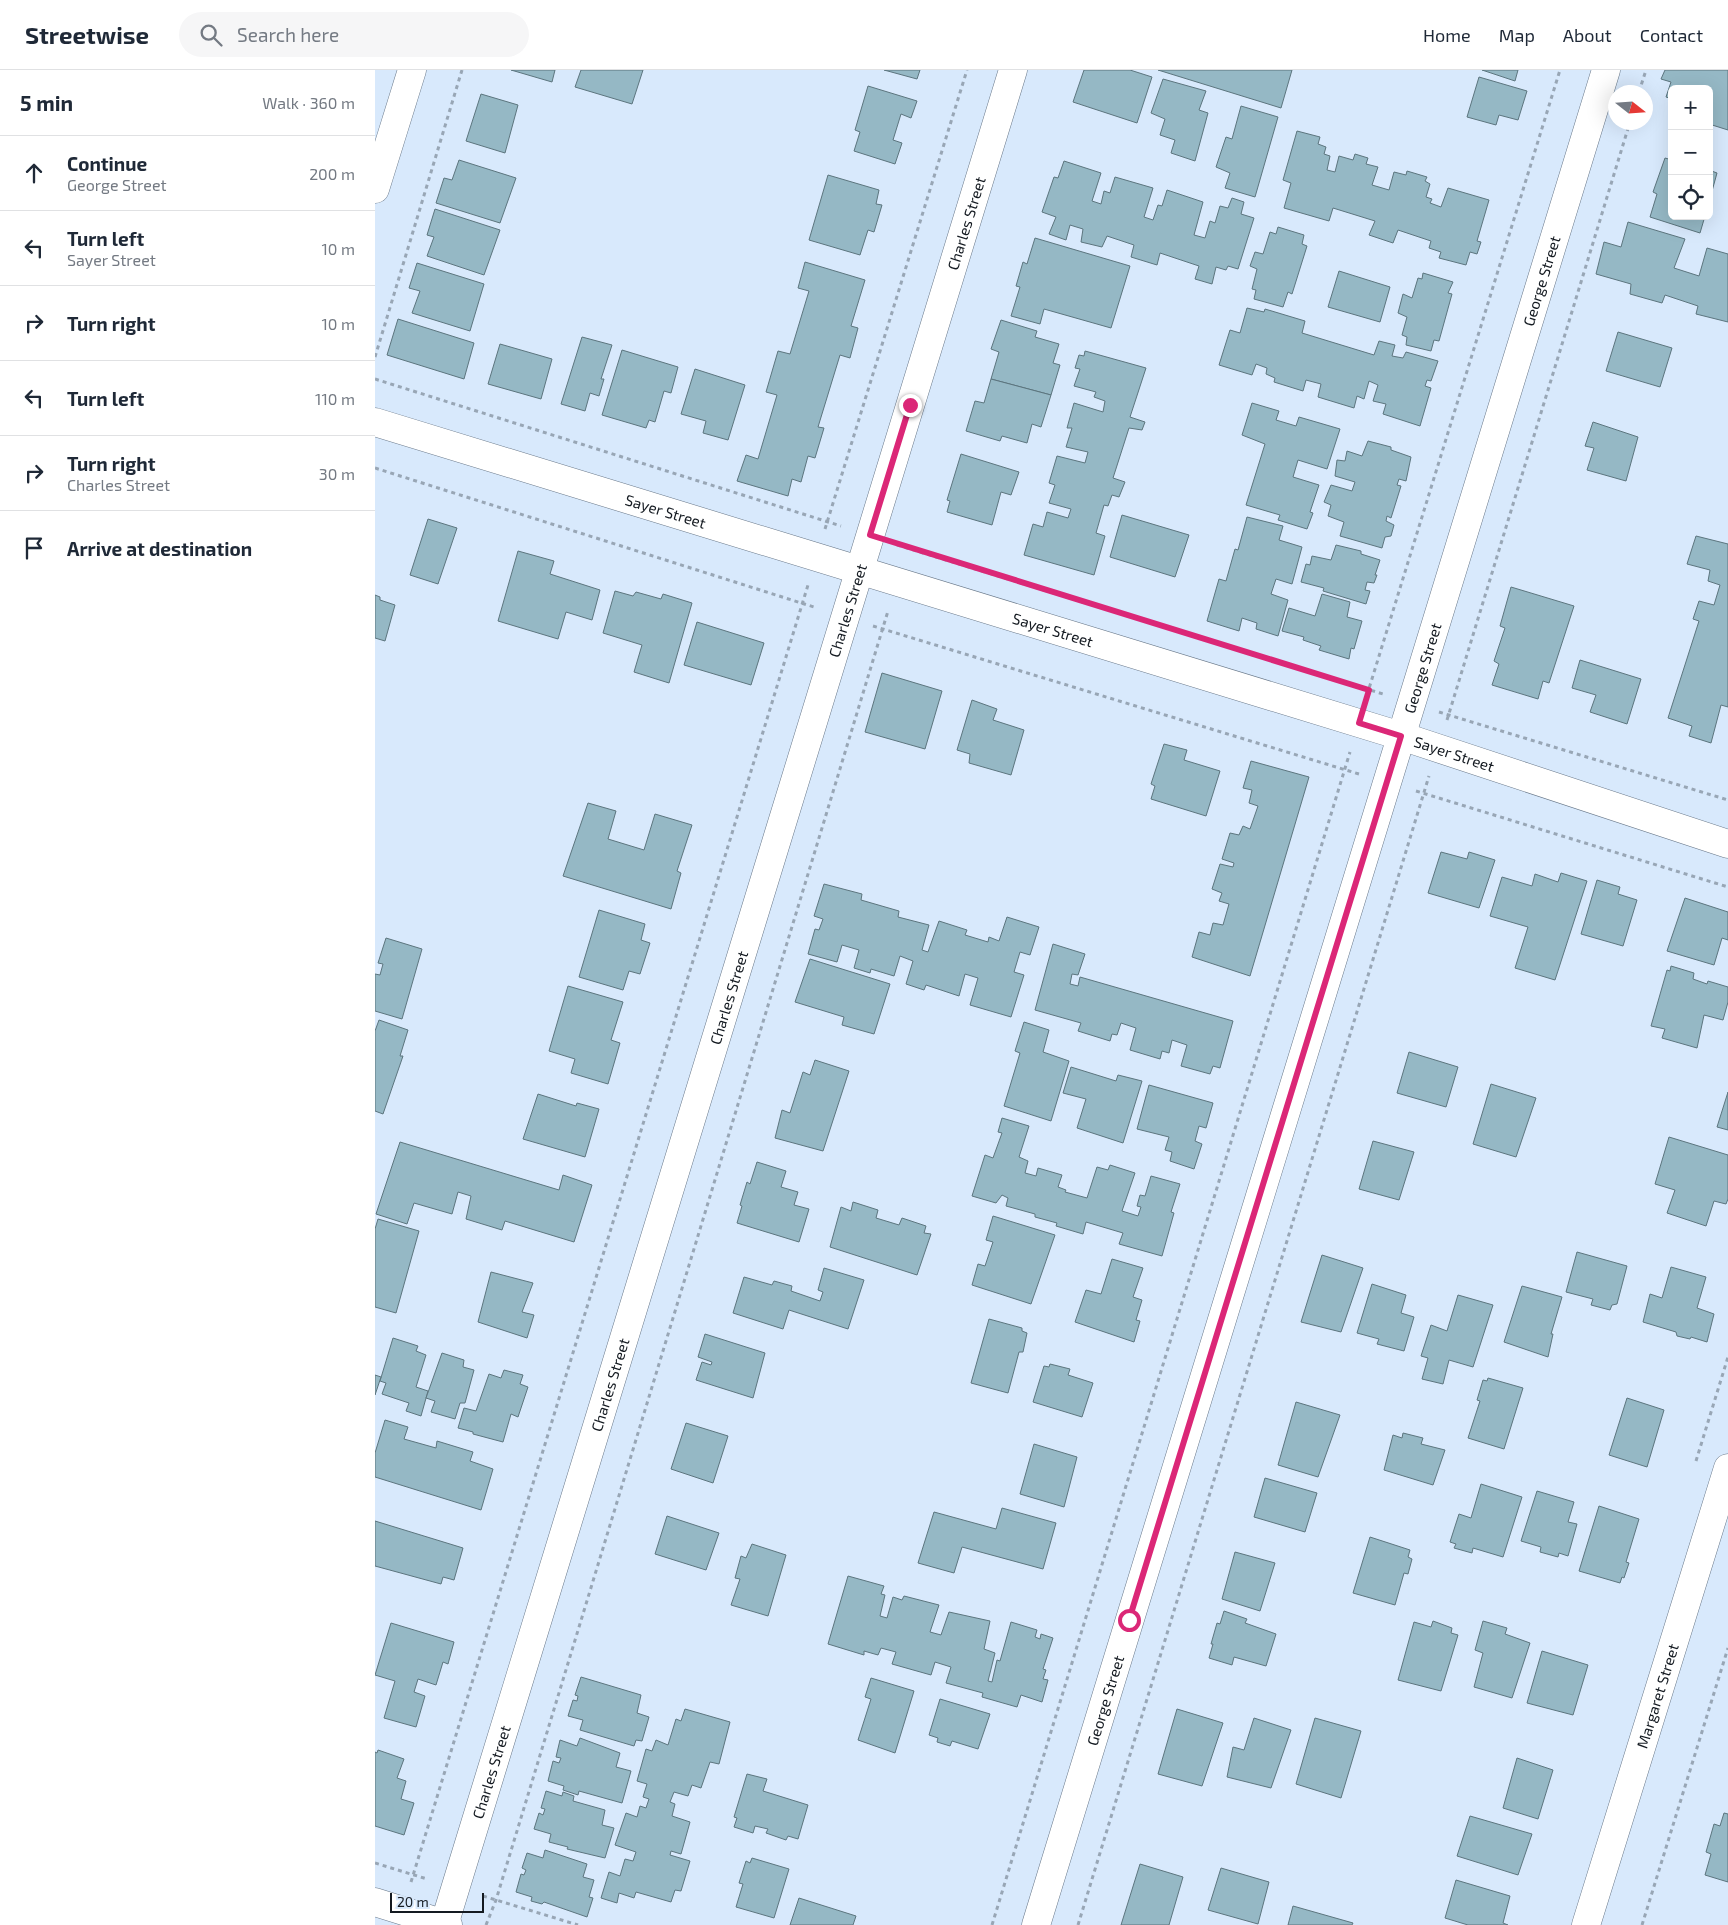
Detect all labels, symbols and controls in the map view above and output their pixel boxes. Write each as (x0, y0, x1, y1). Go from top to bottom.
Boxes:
search box (179, 12, 529, 57)
text: Streetwise (25, 20, 149, 49)
icon: search (197, 21, 225, 49)
text: Search here (237, 23, 339, 46)
text: Home (1423, 24, 1471, 46)
text: Map (1499, 24, 1535, 46)
text: About (1563, 24, 1612, 46)
text: Contact (1640, 24, 1703, 46)
north arrow (1608, 85, 1653, 130)
map controls (1668, 85, 1713, 220)
button: + (1668, 85, 1713, 130)
text: 5 min (20, 90, 73, 115)
text: Walk · 360 m (262, 93, 355, 112)
button: − (1668, 130, 1713, 175)
text: Continue (67, 152, 147, 175)
icon: ahead (20, 159, 48, 187)
text: 200 m (309, 164, 355, 183)
street label: Charles Street (943, 174, 989, 272)
text: George Street (67, 175, 167, 194)
button: locate (1668, 175, 1713, 220)
text: Turn left (67, 227, 144, 250)
street label: George Street (1519, 233, 1564, 328)
icon: left (20, 234, 48, 262)
text: 10 m (321, 239, 355, 258)
text: Sayer Street (67, 250, 156, 269)
icon: right (20, 309, 48, 337)
text: Turn right (67, 312, 155, 335)
text: 10 m (321, 314, 355, 333)
icon: left (20, 384, 48, 412)
text: Turn left (67, 387, 144, 410)
text: 110 m (315, 389, 355, 408)
route end (899, 394, 922, 417)
text: Turn right (67, 452, 155, 475)
icon: right (20, 459, 48, 487)
text: 30 m (319, 464, 355, 483)
text: Charles Street (67, 475, 170, 494)
street label: Sayer Street (623, 490, 708, 532)
icon: arrive (20, 534, 48, 562)
text: Arrive at destination (67, 537, 252, 560)
street label: Charles Street (824, 561, 870, 659)
street label: Sayer Street (1010, 609, 1096, 650)
street label: George Street (1400, 620, 1445, 715)
street label: Sayer Street (1412, 732, 1497, 775)
street label: Charles Street (706, 948, 751, 1047)
street label: Charles Street (587, 1336, 633, 1434)
route start (1118, 1609, 1141, 1632)
street label: Margaret Street (1633, 1641, 1682, 1750)
street label: George Street (1083, 1653, 1127, 1748)
street label: Charles Street (468, 1723, 514, 1821)
scale bar (390, 1890, 484, 1913)
text: 20 m (397, 1893, 429, 1910)

